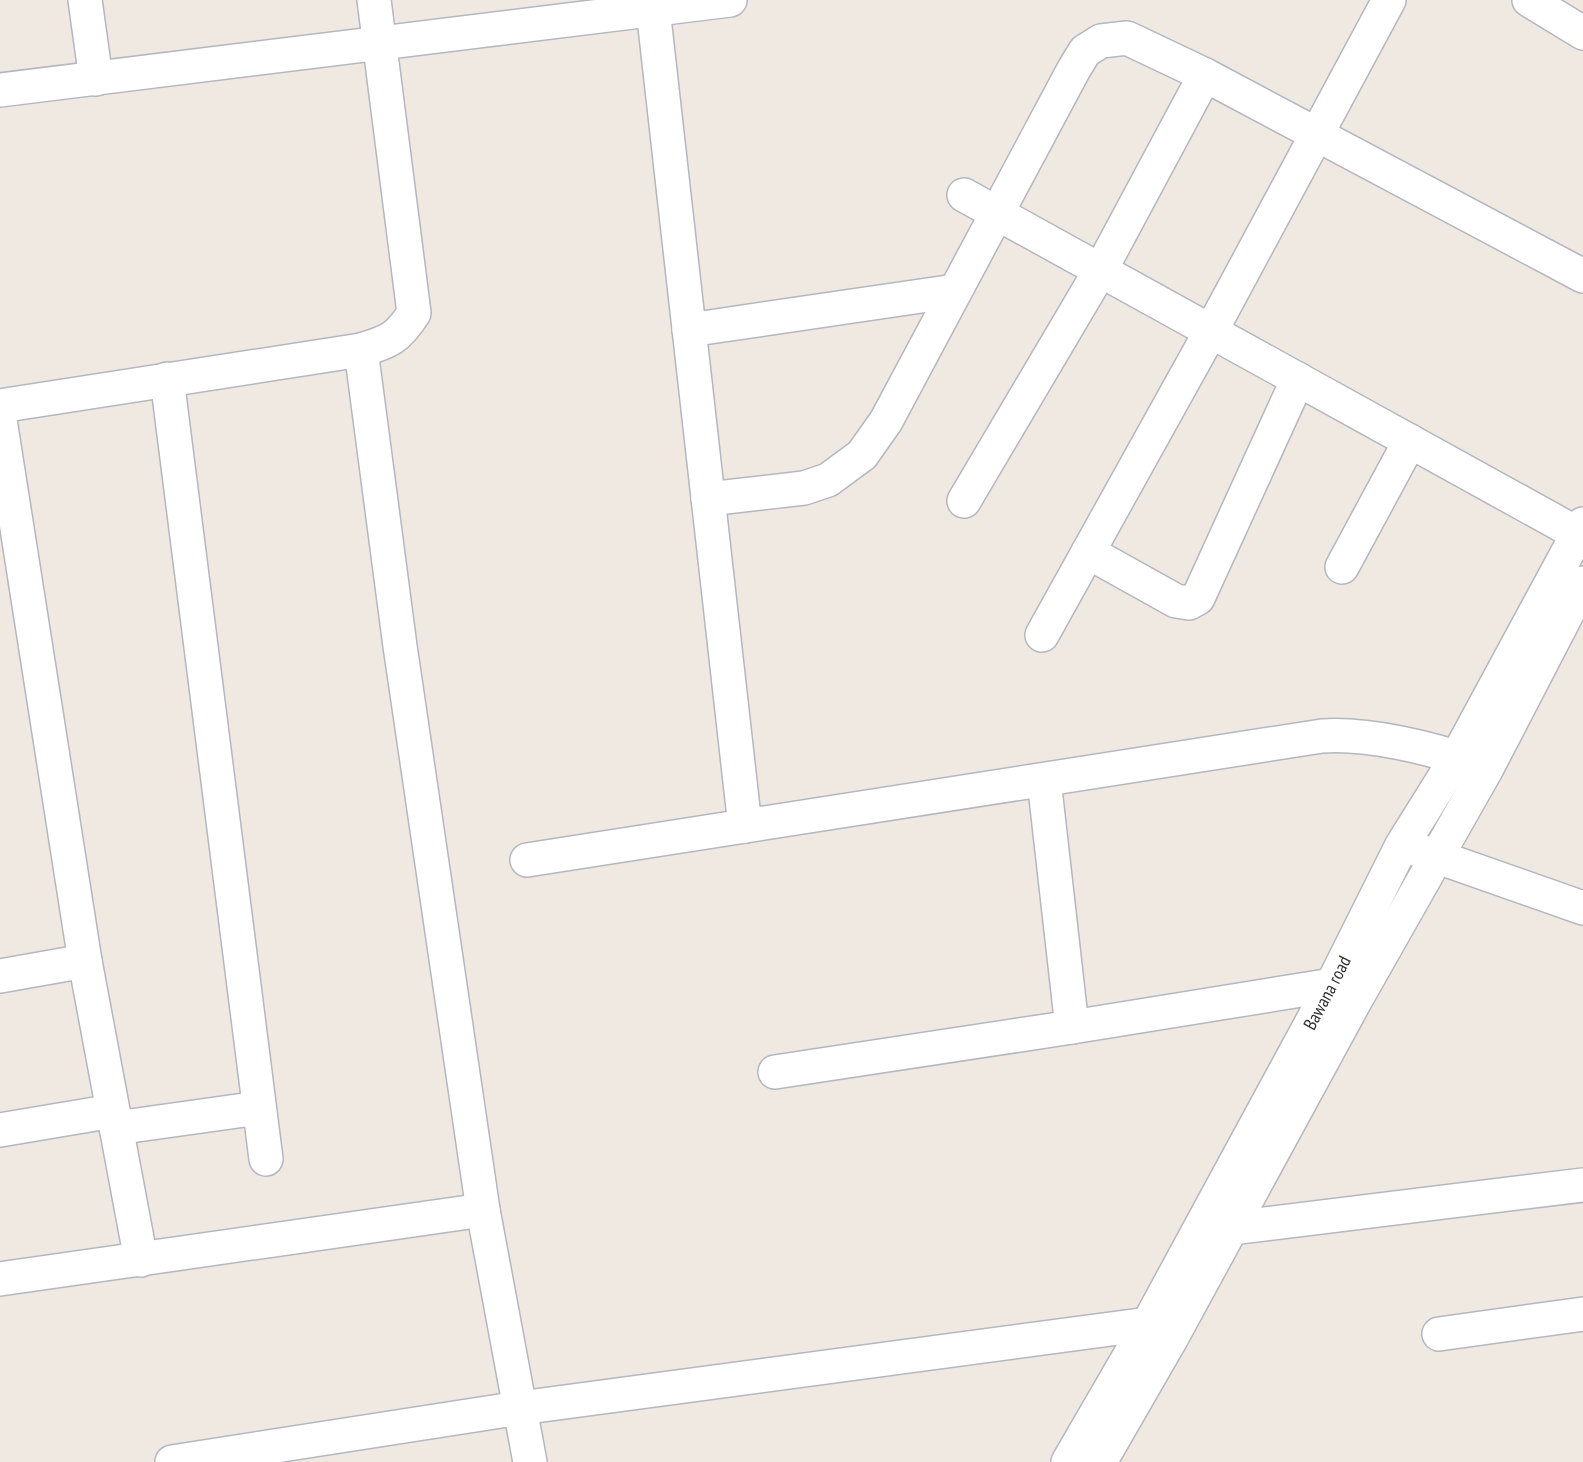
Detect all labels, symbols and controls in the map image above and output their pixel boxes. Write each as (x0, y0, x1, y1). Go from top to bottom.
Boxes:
street label: Bawana road (1298, 952, 1356, 1034)

